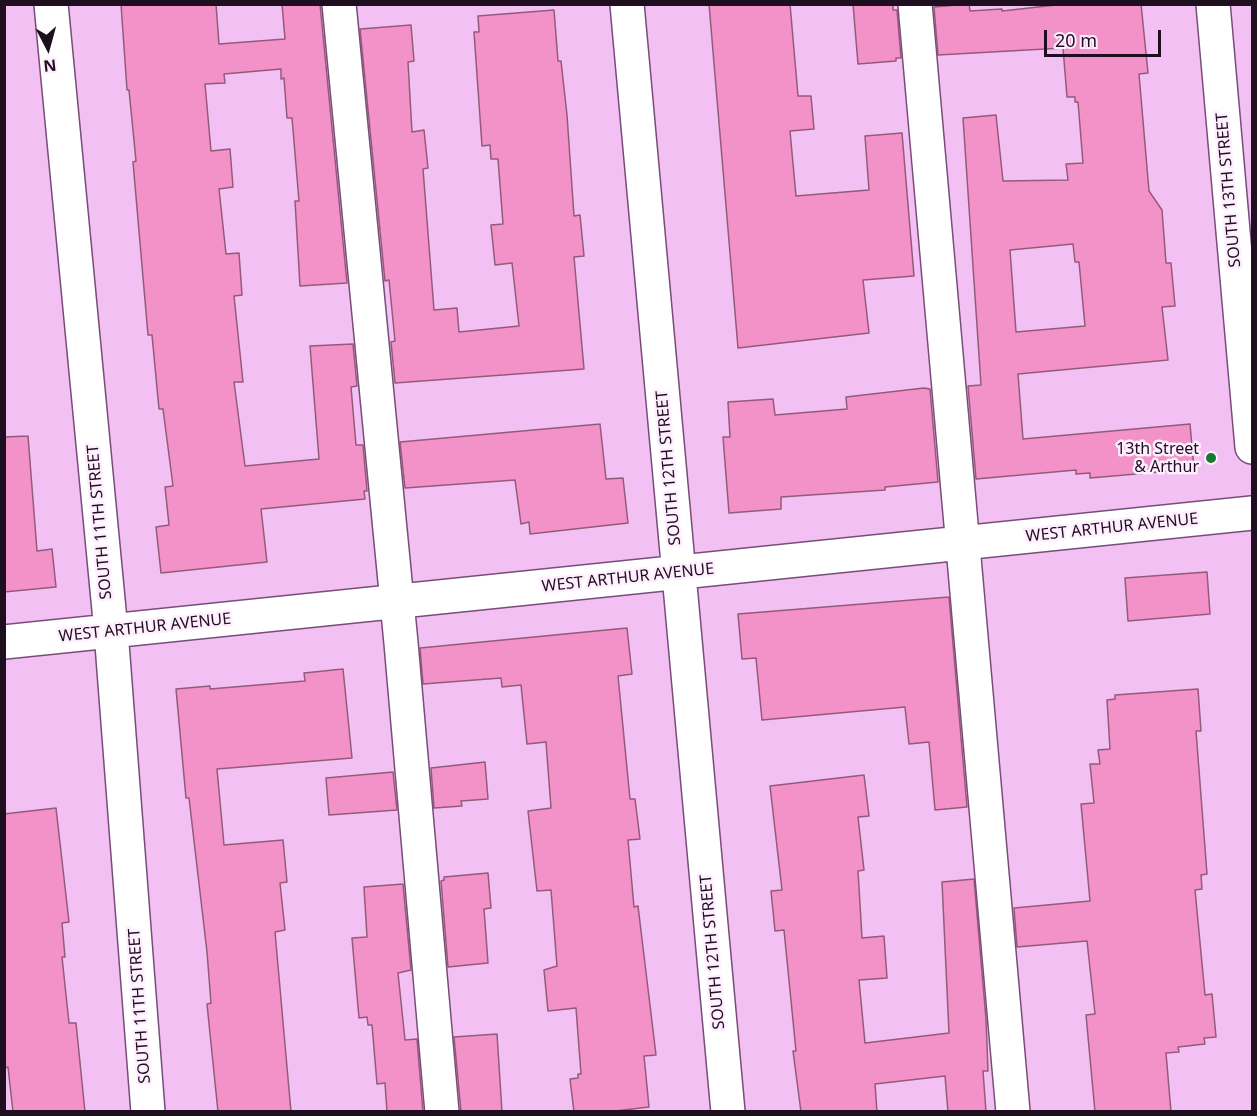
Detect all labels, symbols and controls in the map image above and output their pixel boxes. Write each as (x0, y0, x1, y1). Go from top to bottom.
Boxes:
north arrow (18, 18, 78, 78)
scale bar (1047, 18, 1164, 56)
text: 20 m (1055, 28, 1097, 52)
text: N (42, 54, 58, 78)
street label: SOUTH 13TH STREET (1213, 112, 1245, 268)
street label: SOUTH 12TH STREET (653, 390, 685, 546)
place label: 13th Street & Arthur (1116, 439, 1199, 477)
street label: SOUTH 11TH STREET (84, 444, 116, 600)
marker: 13th Street & Arthur (1204, 451, 1218, 465)
street label: WEST ARTHUR AVENUE (1025, 509, 1199, 547)
street label: WEST ARTHUR AVENUE (541, 559, 715, 597)
street label: WEST ARTHUR AVENUE (58, 609, 232, 647)
street label: SOUTH 12TH STREET (697, 874, 729, 1030)
street label: SOUTH 11TH STREET (125, 928, 155, 1084)

